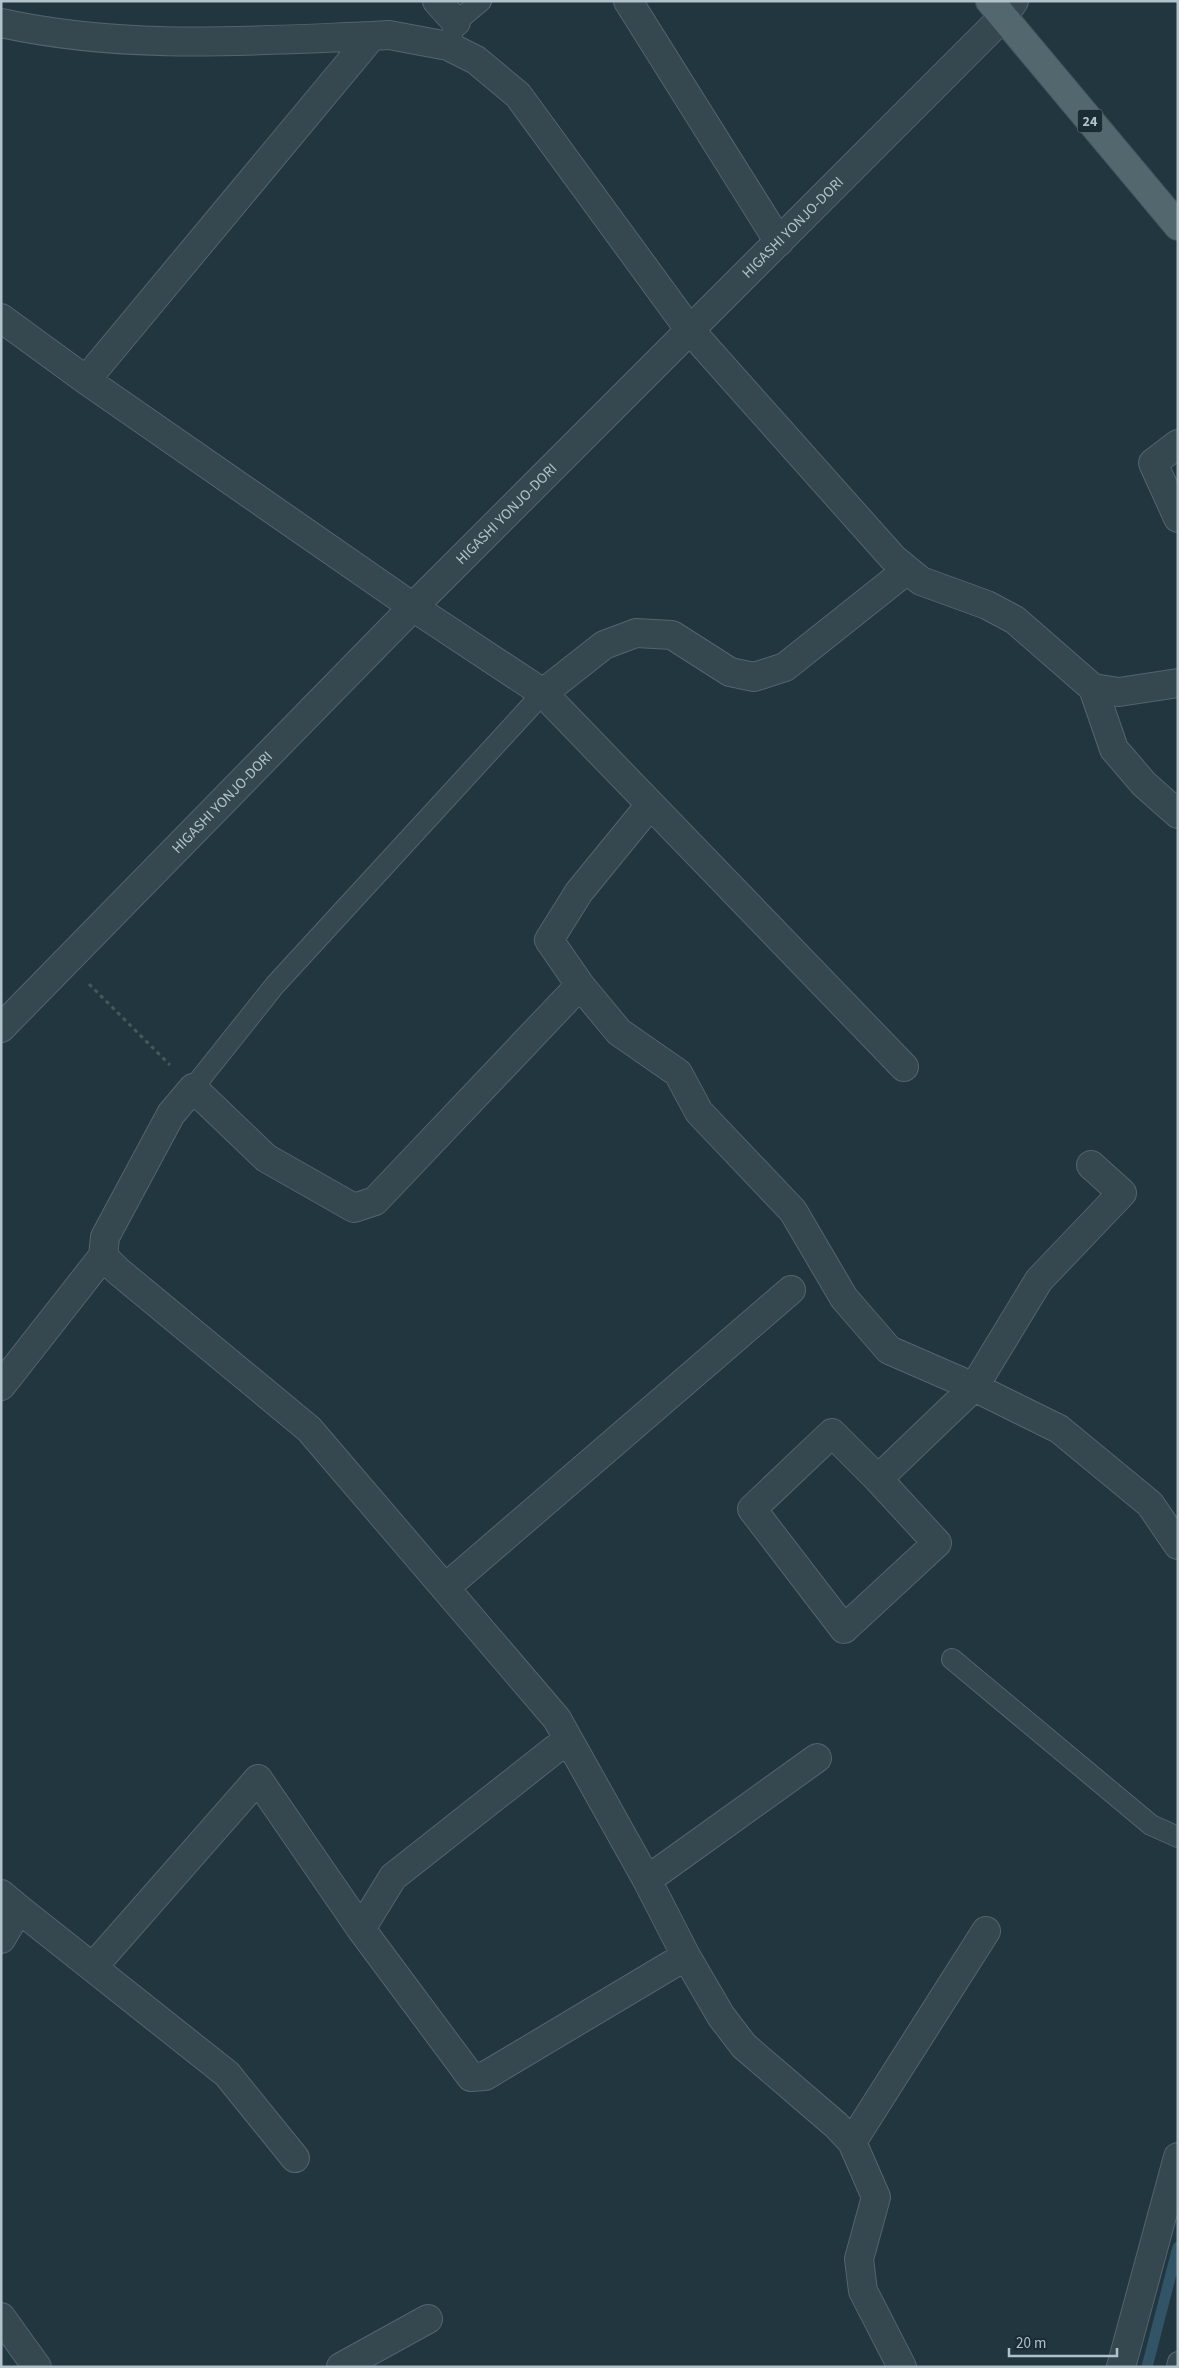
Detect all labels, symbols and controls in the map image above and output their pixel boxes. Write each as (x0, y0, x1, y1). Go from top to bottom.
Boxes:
road number: 24 (1078, 110, 1102, 132)
street label: HIGASHI YONJO-DORI (738, 172, 849, 283)
street label: HIGASHI YONJO-DORI (451, 459, 562, 570)
street label: HIGASHI YONJO-DORI (167, 747, 277, 858)
scale bar (1009, 2326, 1116, 2358)
text: 20 m (1016, 2333, 1046, 2354)

